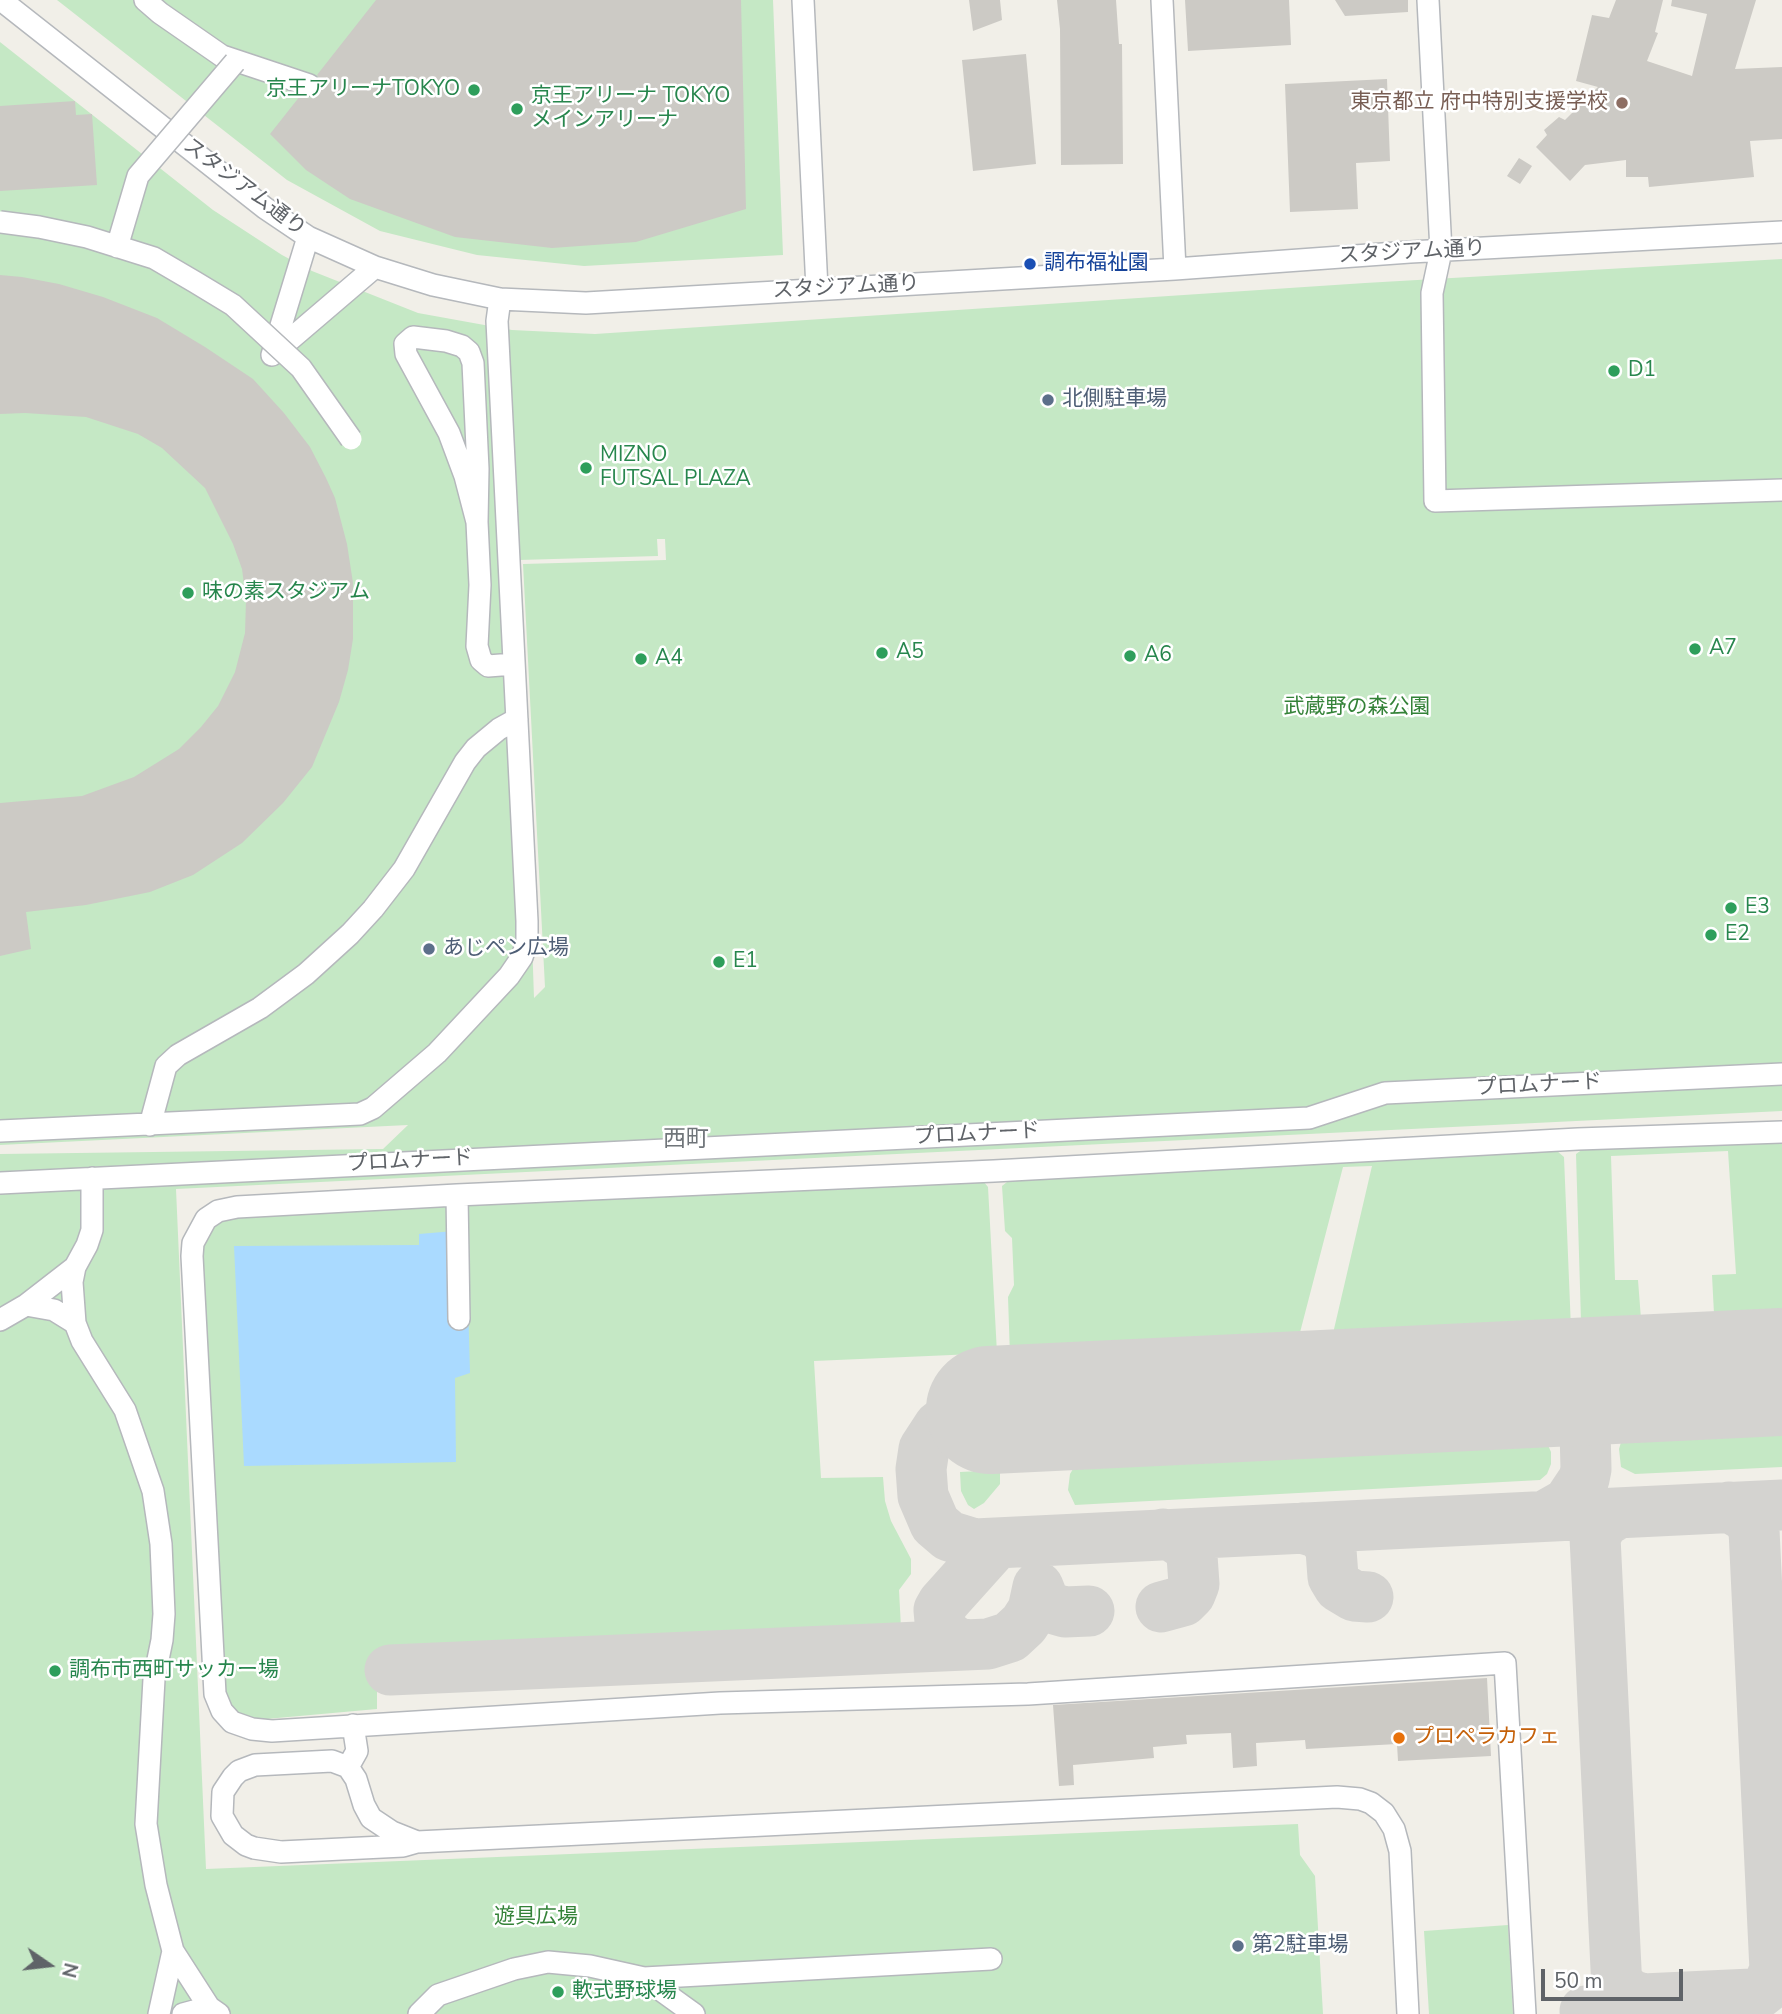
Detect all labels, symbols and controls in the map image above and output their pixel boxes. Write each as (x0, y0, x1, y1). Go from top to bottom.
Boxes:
place label: 京王アリーナTOKYO (266, 77, 460, 103)
marker: 京王アリーナTOKYO (466, 82, 482, 98)
place label: 京王アリーナ TOKYO メインアリーナ (531, 84, 730, 134)
place label: 東京都立 府中特別支援学校 (1351, 90, 1608, 116)
marker: 東京都立 府中特別支援学校 (1614, 95, 1630, 111)
marker: 京王アリーナ TOKYO メインアリーナ (509, 101, 525, 117)
street label: スタジアム通り (178, 134, 310, 242)
street label: スタジアム通り (1338, 237, 1486, 269)
place label: 調布福祉園 (1044, 251, 1149, 277)
marker: 調布福祉園 (1022, 256, 1038, 272)
street label: スタジアム通り (772, 272, 920, 304)
place label: D1 (1628, 358, 1656, 384)
marker: D1 (1606, 363, 1622, 379)
place label: 北側駐車場 (1062, 387, 1167, 413)
marker: 北側駐車場 (1040, 392, 1056, 408)
place label: MIZNO FUTSAL PLAZA (600, 443, 751, 493)
marker: MIZNO FUTSAL PLAZA (578, 460, 594, 476)
place label: 味の素スタジアム (202, 580, 370, 606)
marker: 味の素スタジアム (180, 585, 196, 601)
place label: A7 (1709, 636, 1737, 662)
place label: A5 (896, 640, 924, 666)
marker: A7 (1687, 641, 1703, 657)
place label: A6 (1144, 643, 1172, 669)
marker: A5 (874, 645, 890, 661)
place label: A4 (655, 646, 683, 672)
marker: A6 (1122, 648, 1138, 664)
marker: A4 (633, 651, 649, 667)
park label: 武蔵野の森公園 (1284, 695, 1430, 721)
place label: E3 (1745, 895, 1770, 921)
marker: E3 (1723, 900, 1739, 916)
place label: E2 (1725, 922, 1750, 948)
marker: E2 (1703, 927, 1719, 943)
place label: あじペン広場 (443, 936, 569, 962)
marker: あじペン広場 (421, 941, 437, 957)
place label: E1 (733, 949, 758, 975)
marker: E1 (711, 954, 727, 970)
street label: プロムナード (1475, 1070, 1603, 1102)
street label: プロムナード (913, 1119, 1041, 1151)
district label: 西町 (663, 1126, 709, 1154)
street label: プロムナード (346, 1146, 474, 1178)
place label: 調布市西町サッカー場 (69, 1658, 279, 1684)
marker: 調布市西町サッカー場 (47, 1663, 63, 1679)
place label: プロペラカフェ (1413, 1725, 1560, 1751)
marker: プロペラカフェ (1391, 1730, 1407, 1746)
park label: 遊具広場 (494, 1905, 578, 1931)
north arrow (14, 1930, 84, 2000)
place label: 第2駐車場 (1252, 1933, 1349, 1959)
marker: 第2駐車場 (1230, 1938, 1246, 1954)
scale bar (1544, 1954, 1686, 1998)
text: N (55, 1960, 84, 1980)
text: 50 m (1554, 1967, 1603, 1995)
place label: 軟式野球場 (572, 1979, 677, 2005)
marker: 軟式野球場 (550, 1984, 566, 2000)

